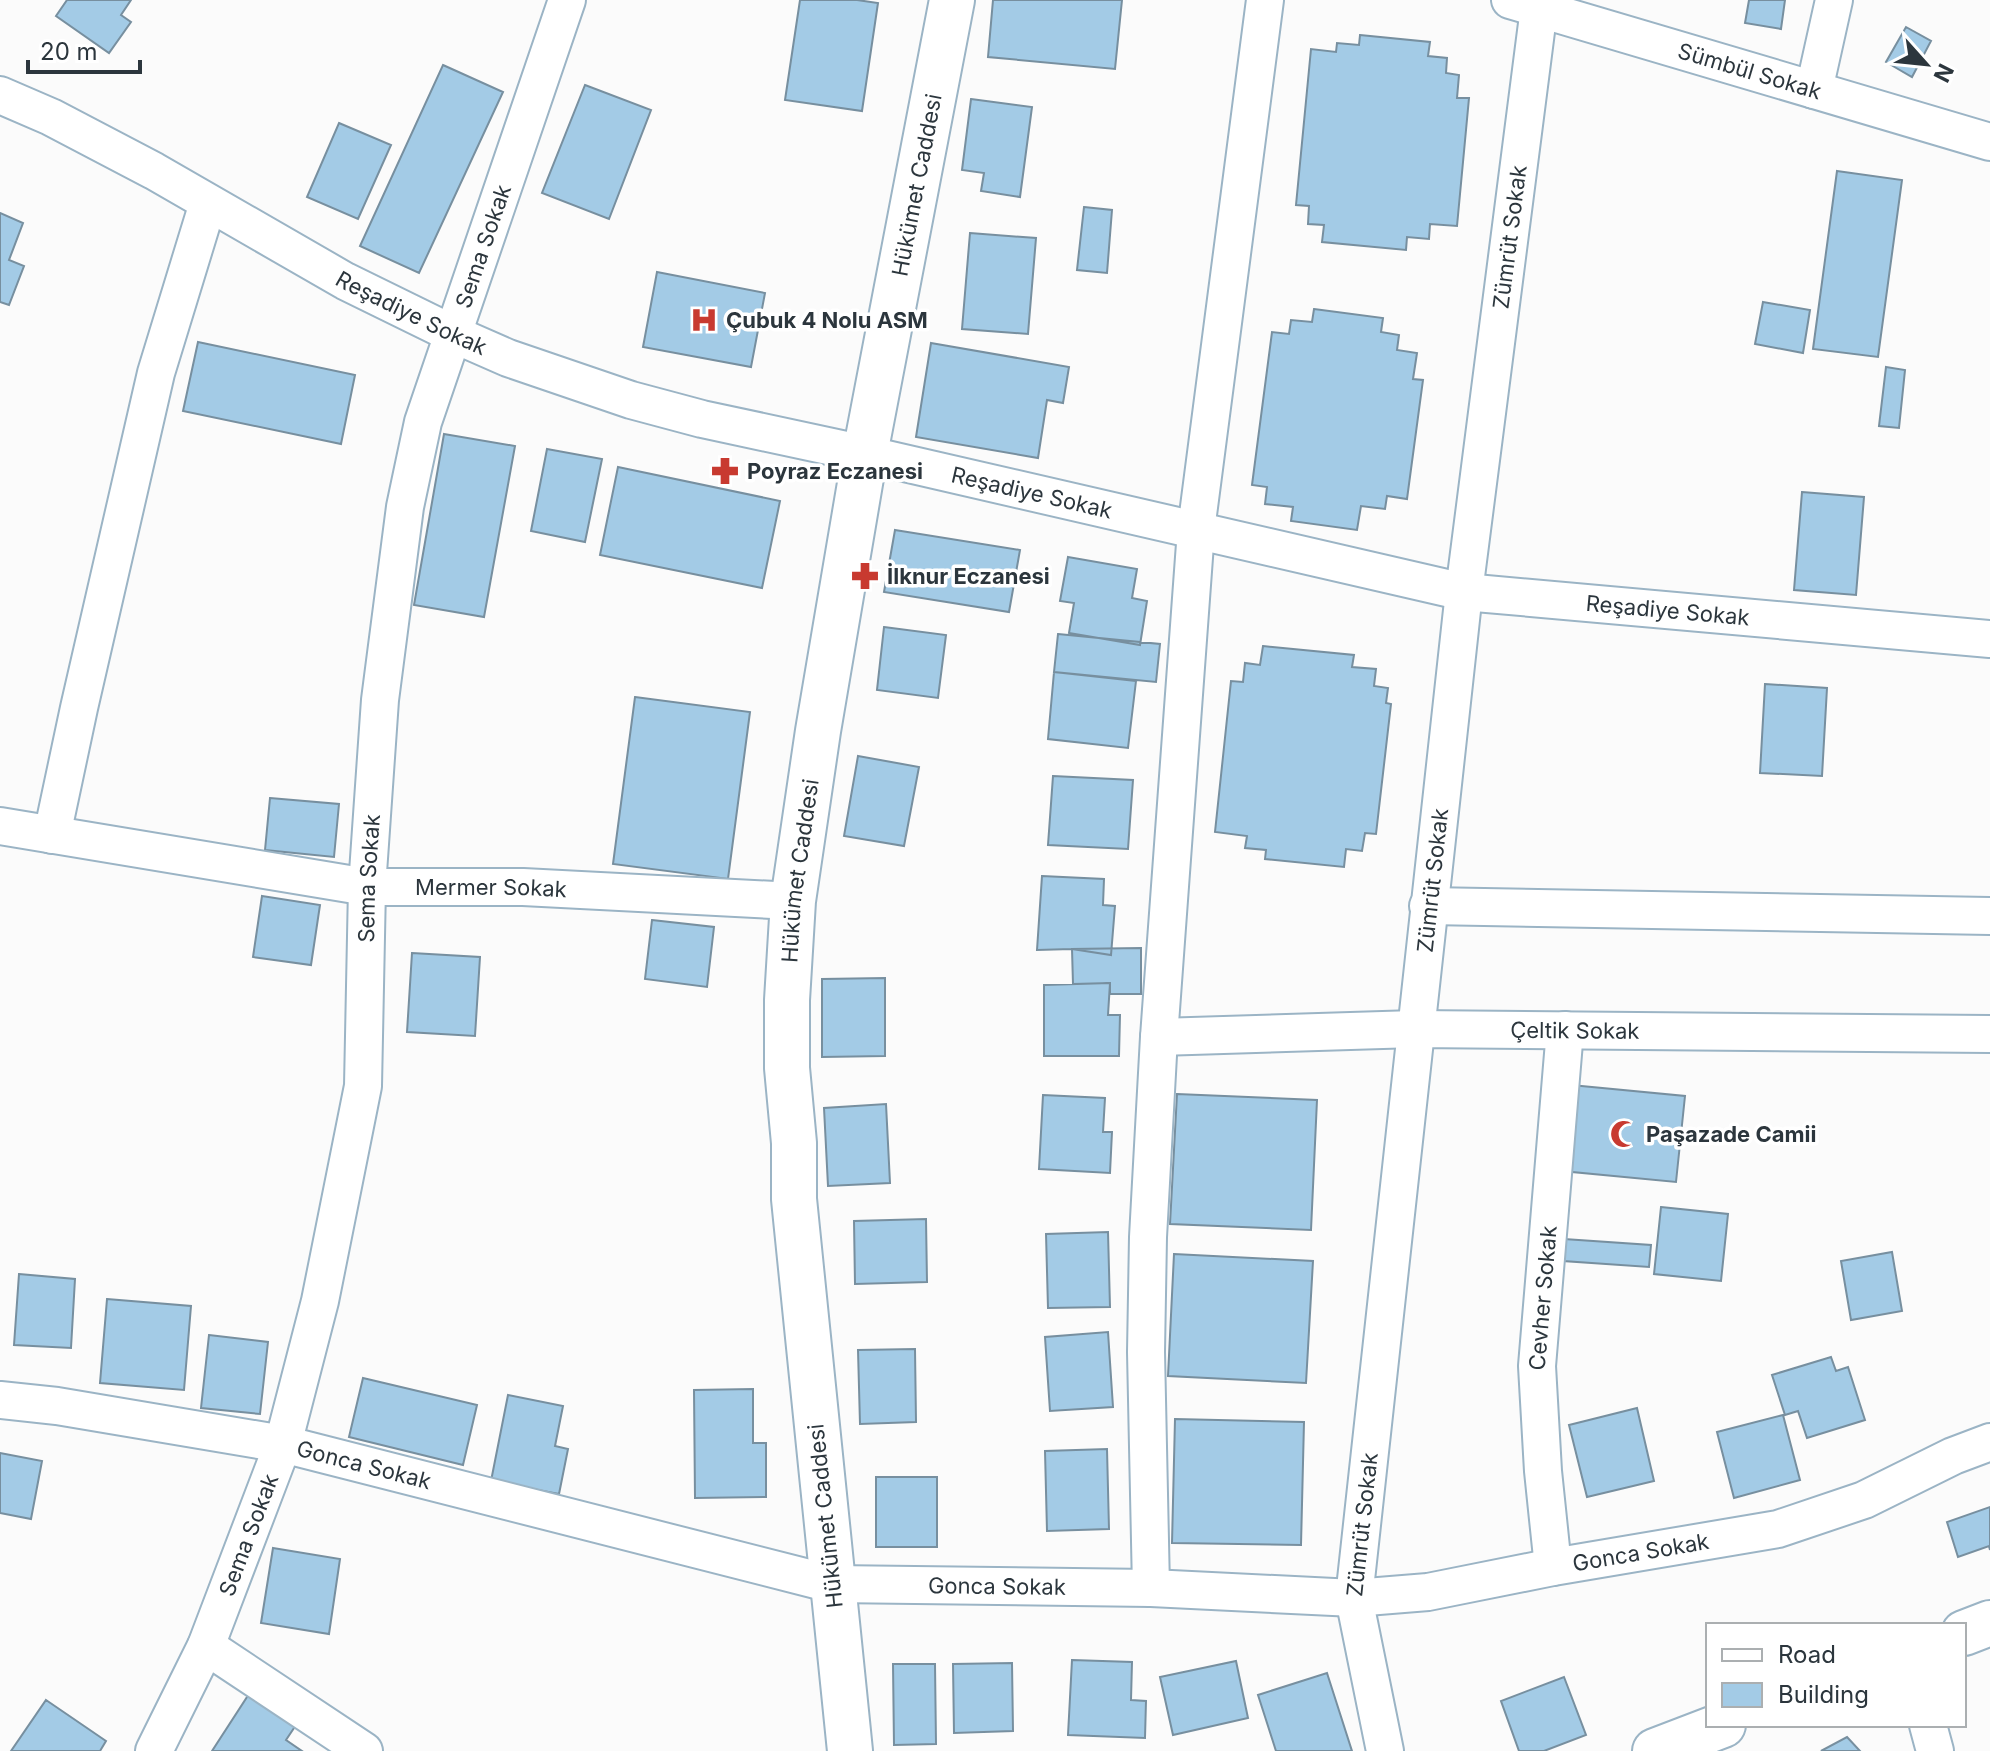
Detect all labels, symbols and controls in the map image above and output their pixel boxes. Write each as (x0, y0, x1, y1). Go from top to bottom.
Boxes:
scale bar (28, 24, 140, 74)
north arrow (1886, 24, 1966, 104)
text: 20 m (40, 37, 98, 66)
street label: Sümbül Sokak (1675, 37, 1825, 104)
text: N (1928, 60, 1959, 86)
street label: Hükümet Caddesi (886, 92, 947, 278)
street label: Zümrüt Sokak (1487, 164, 1532, 310)
street label: Sema Sokak (450, 181, 516, 311)
street label: Reşadiye Sokak (331, 266, 491, 360)
hospital icon: Çubuk 4 Nolu ASM (689, 305, 719, 335)
place label: Çubuk 4 Nolu ASM (726, 307, 928, 333)
pharmacy icon: Poyraz Eczanesi (710, 456, 740, 486)
place label: Poyraz Eczanesi (747, 458, 923, 484)
street label: Reşadiye Sokak (949, 461, 1115, 524)
pharmacy icon: İlknur Eczanesi (850, 561, 880, 591)
place label: İlknur Eczanesi (887, 563, 1050, 589)
street label: Reşadiye Sokak (1585, 590, 1751, 630)
street label: Hükümet Caddesi (776, 777, 824, 964)
street label: Zümrüt Sokak (1412, 807, 1453, 954)
street label: Sema Sokak (353, 813, 385, 943)
street label: Mermer Sokak (415, 874, 567, 902)
street label: Çeltik Sokak (1510, 1017, 1640, 1044)
mosque icon: Paşazade Camii (1609, 1119, 1639, 1149)
place label: Paşazade Camii (1646, 1121, 1816, 1147)
street label: Cevher Sokak (1524, 1225, 1562, 1371)
street label: Hükümet Caddesi (802, 1423, 848, 1609)
street label: Gonca Sokak (294, 1435, 434, 1494)
street label: Zümrüt Sokak (1341, 1451, 1383, 1598)
street label: Sema Sokak (213, 1470, 283, 1600)
street label: Gonca Sokak (1571, 1528, 1711, 1576)
street label: Gonca Sokak (928, 1572, 1066, 1600)
legend (1706, 1623, 1966, 1727)
text: Road (1778, 1640, 1836, 1669)
text: Building (1778, 1680, 1869, 1709)

